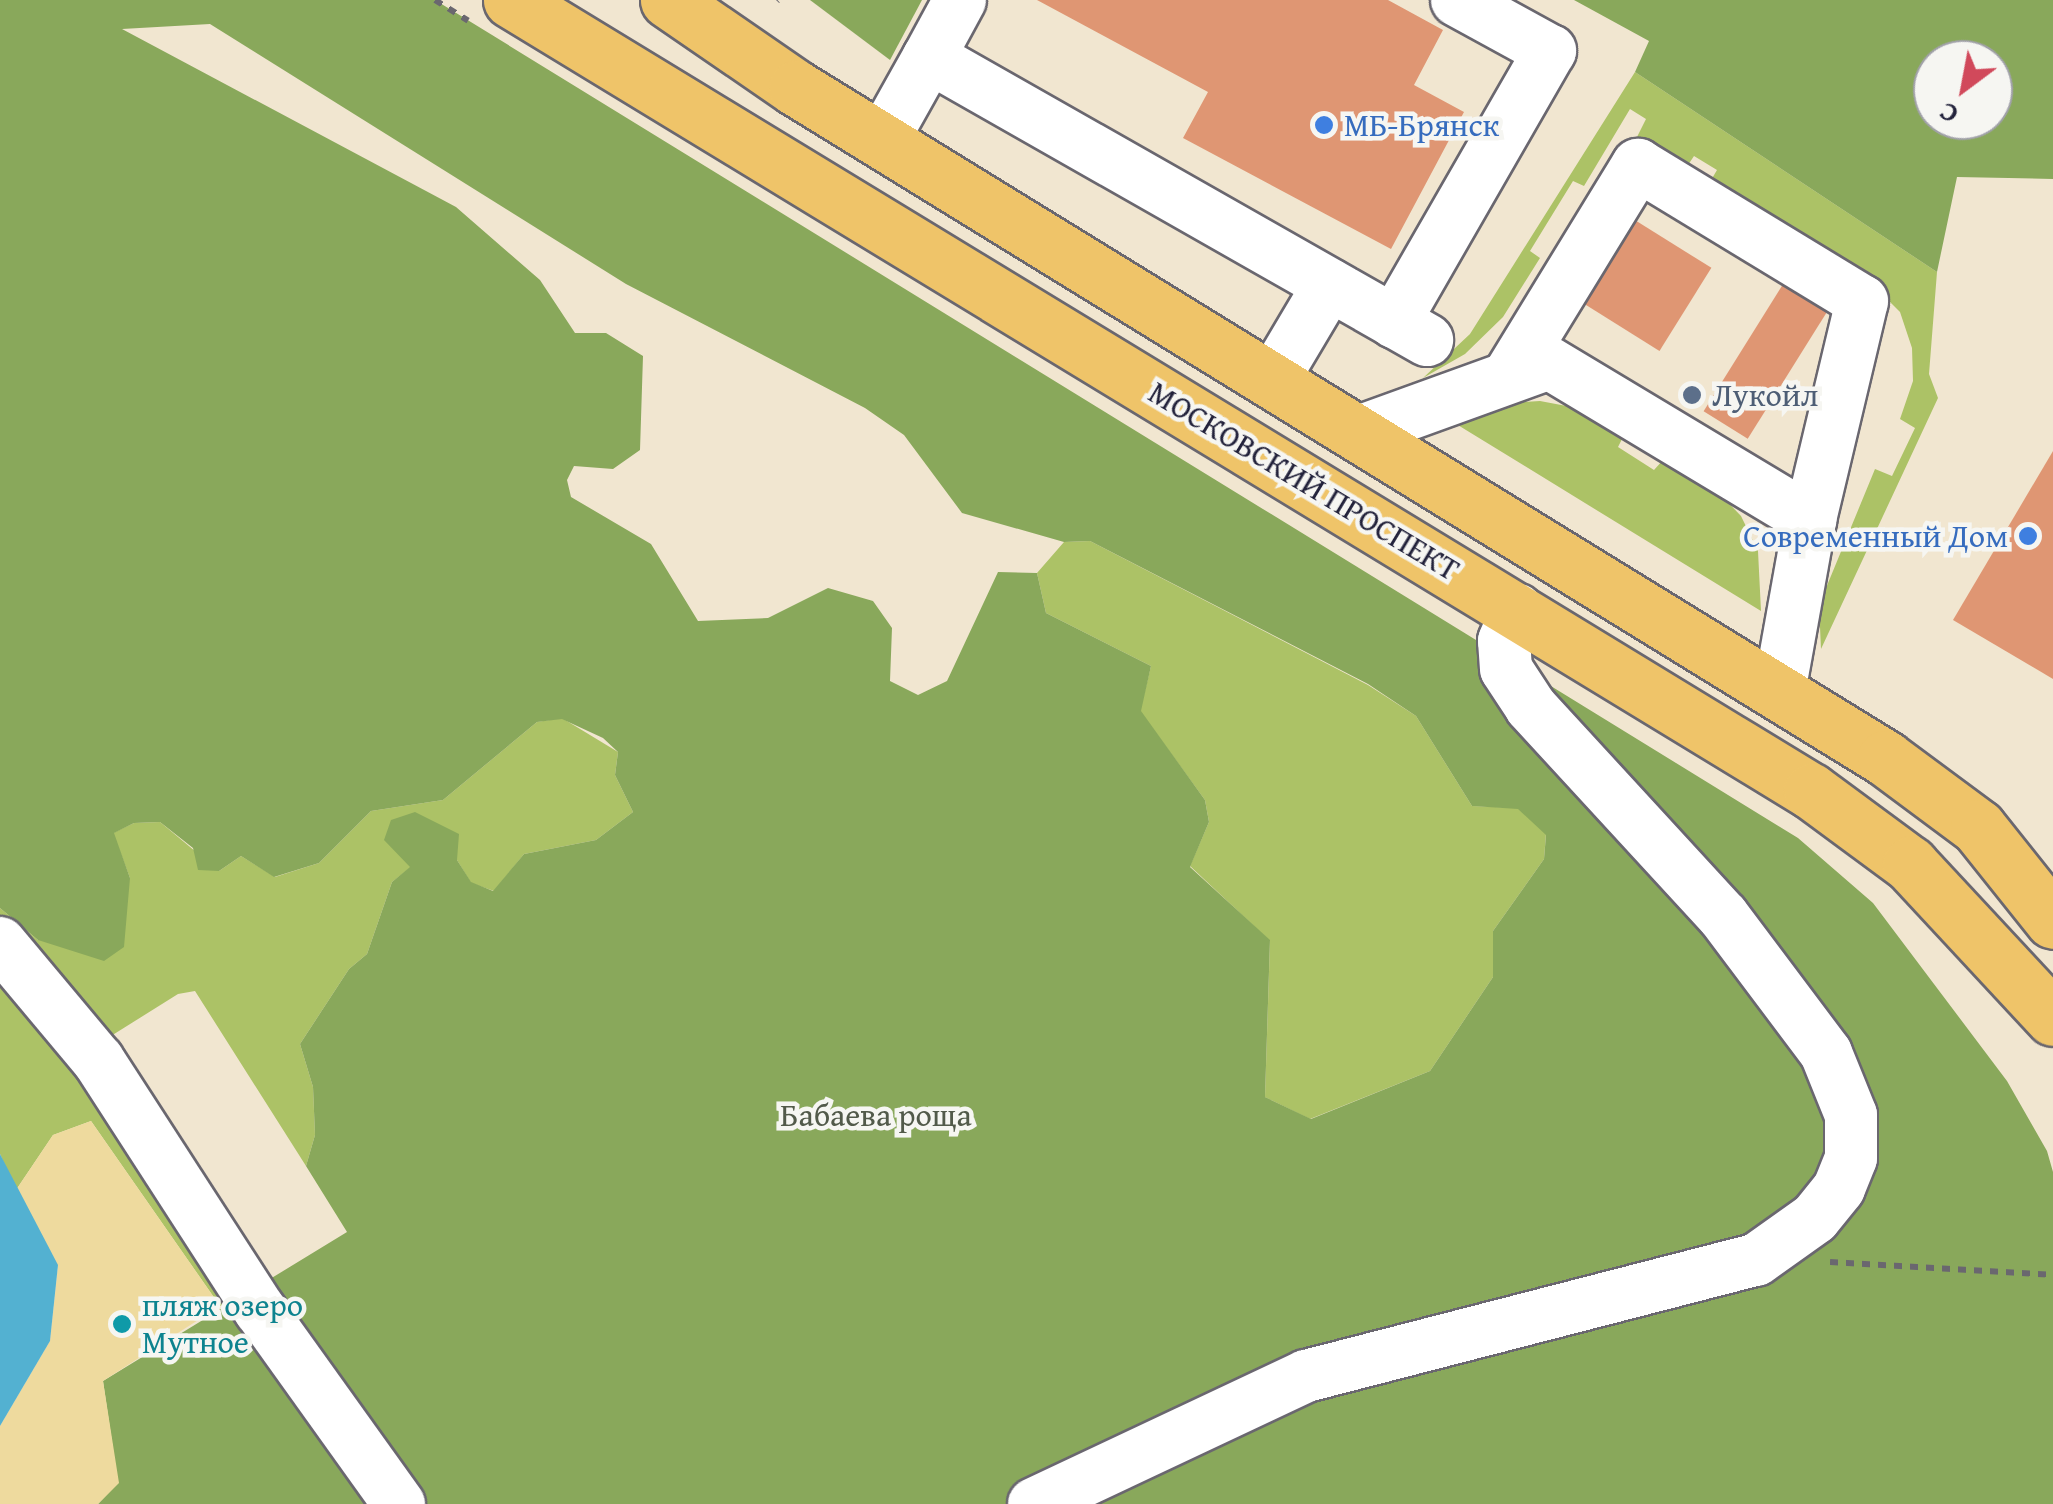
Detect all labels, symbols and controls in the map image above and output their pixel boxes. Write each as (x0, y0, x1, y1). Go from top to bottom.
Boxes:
north arrow (1913, 40, 2013, 140)
text: С (1930, 93, 1965, 136)
place label: МБ-Брянск (1344, 106, 1499, 144)
marker: МБ-Брянск (1313, 114, 1335, 136)
street label: МОСКОВСКИЙ ПРОСПЕКТ (1142, 373, 1466, 589)
place label: Лукойл (1712, 376, 1818, 414)
marker: Лукойл (1681, 384, 1703, 406)
place label: Современный Дом (1743, 517, 2008, 555)
marker: Современный Дом (2017, 525, 2039, 547)
park label: Бабаева роща (780, 1096, 972, 1134)
place label: пляж озеро Мутное (142, 1287, 303, 1362)
marker: пляж озеро Мутное (111, 1313, 133, 1335)

